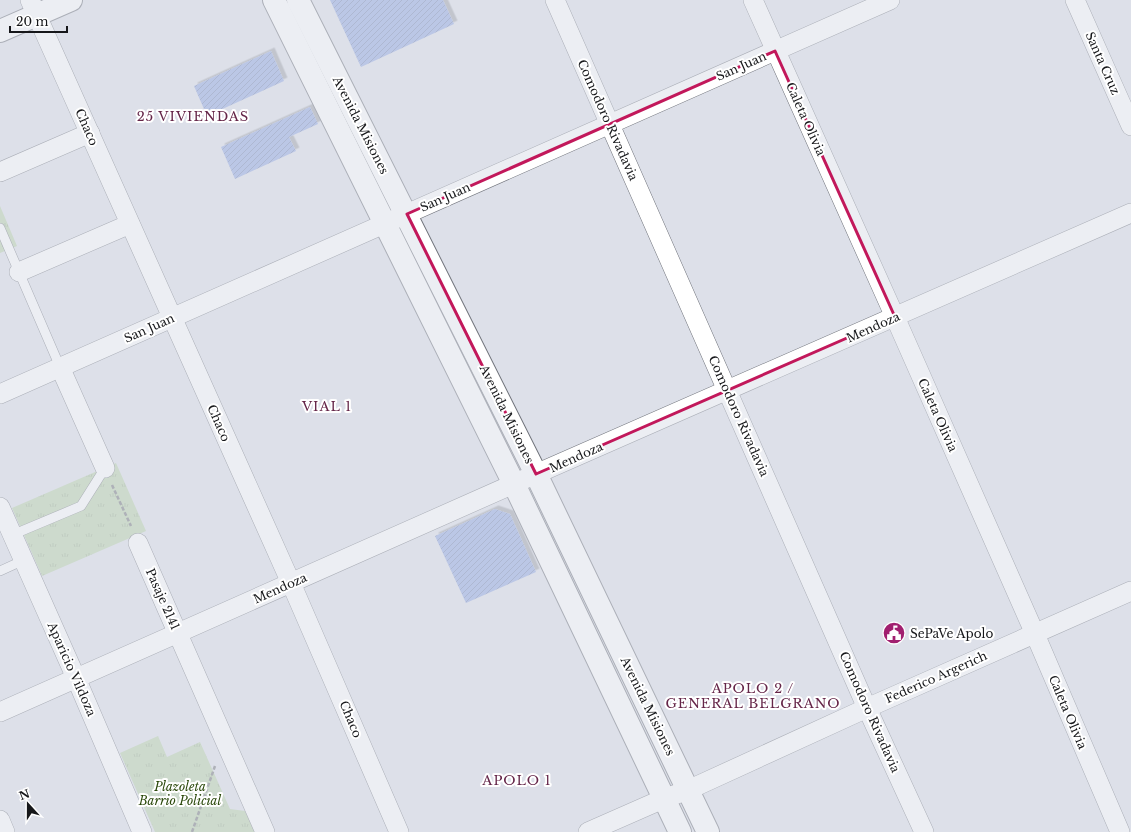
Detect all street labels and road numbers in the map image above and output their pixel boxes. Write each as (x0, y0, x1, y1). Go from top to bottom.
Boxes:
street label: Santa Cruz (1082, 29, 1124, 97)
street label: San Juan (713, 48, 769, 84)
street label: Comodoro Rivadavia (575, 57, 642, 183)
street label: Avenida Misiones (329, 73, 392, 177)
street label: Caleta Olivia (783, 80, 829, 158)
street label: Chaco (72, 106, 102, 148)
street label: San Juan (417, 179, 473, 215)
street label: Mendoza (844, 308, 902, 345)
street label: San Juan (121, 310, 177, 346)
street label: Comodoro Rivadavia (706, 353, 773, 479)
street label: Avenida Misiones (476, 361, 537, 466)
street label: Caleta Olivia (915, 376, 961, 454)
street label: Chaco (204, 402, 234, 444)
street label: Mendoza (547, 438, 605, 475)
street label: Pasaje 2141 (143, 566, 183, 632)
street label: Mendoza (251, 569, 309, 606)
street label: Aparicio Vildoza (44, 619, 100, 719)
street label: Federico Argerich (883, 648, 989, 706)
street label: Comodoro Rivadavia (837, 649, 904, 775)
street label: Avenida Misiones (617, 653, 678, 758)
street label: Caleta Olivia (1046, 673, 1090, 751)
street label: Chaco (337, 698, 366, 740)

